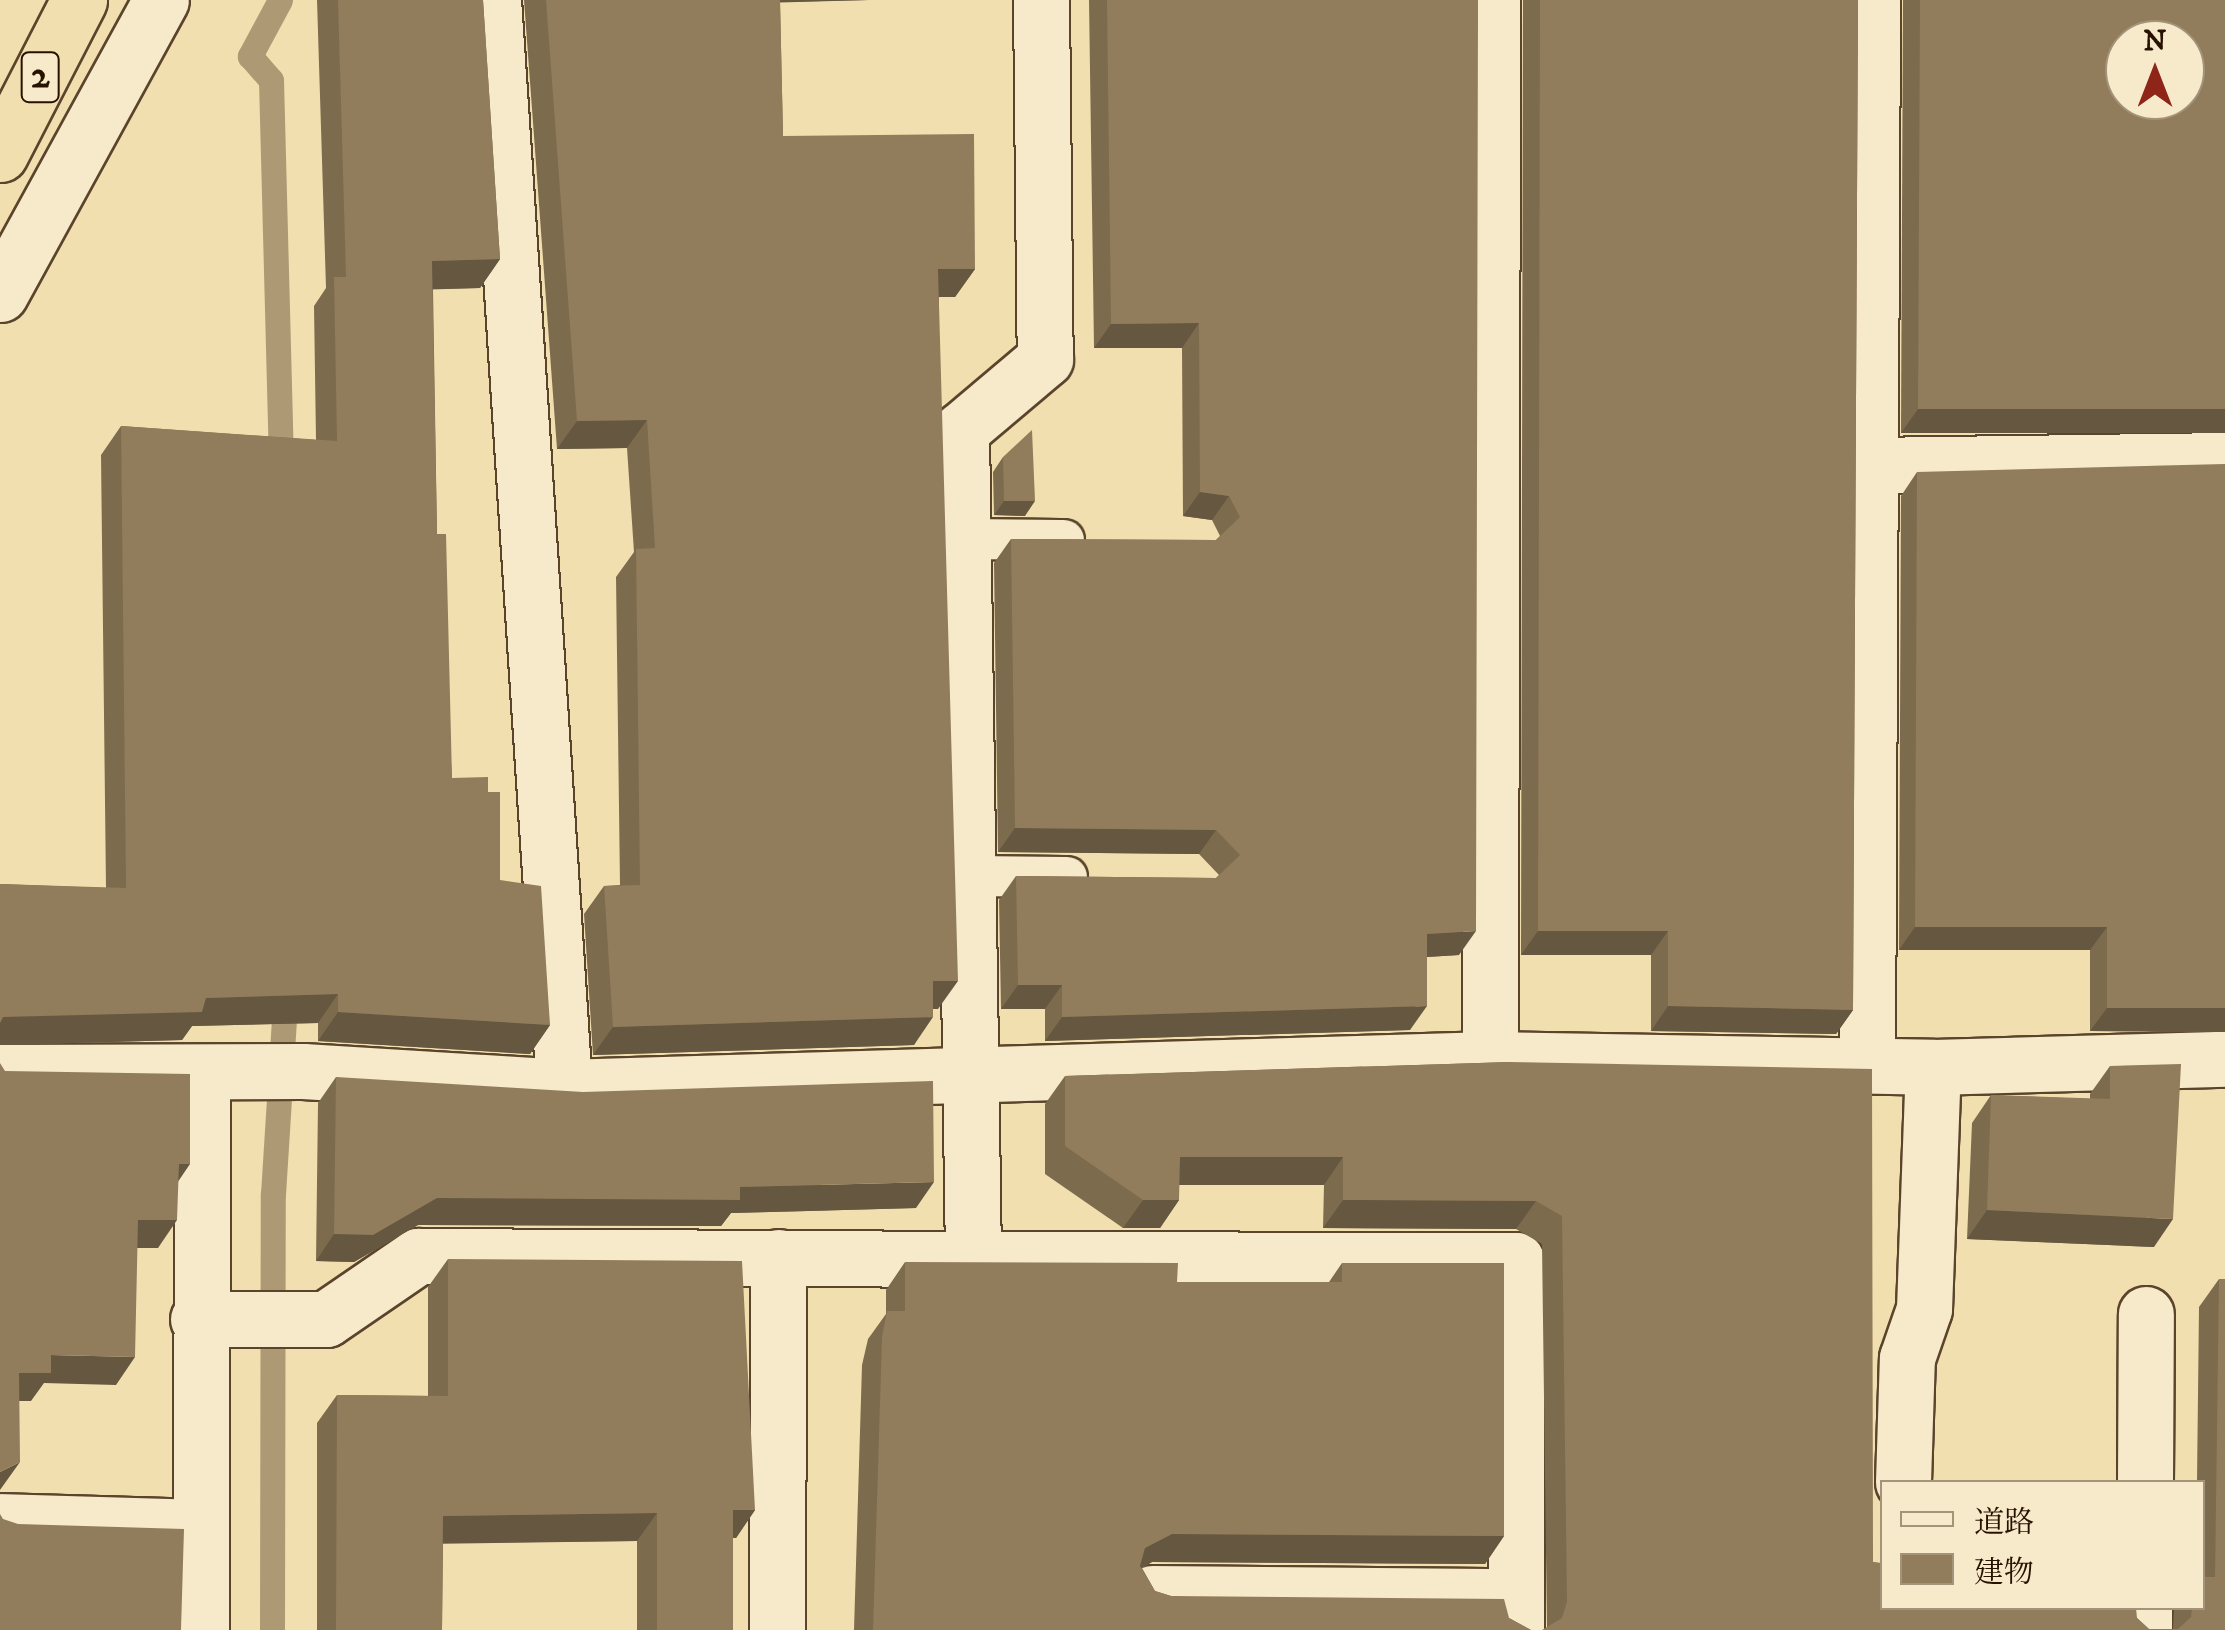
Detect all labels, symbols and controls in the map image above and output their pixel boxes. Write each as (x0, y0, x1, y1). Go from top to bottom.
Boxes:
north arrow (2105, 20, 2205, 120)
text: N (2144, 24, 2166, 59)
road number: 2 (20, 44, 60, 110)
legend (1880, 1480, 2205, 1610)
text: 道路 (1974, 1505, 2034, 1542)
text: 建物 (1974, 1555, 2034, 1592)

